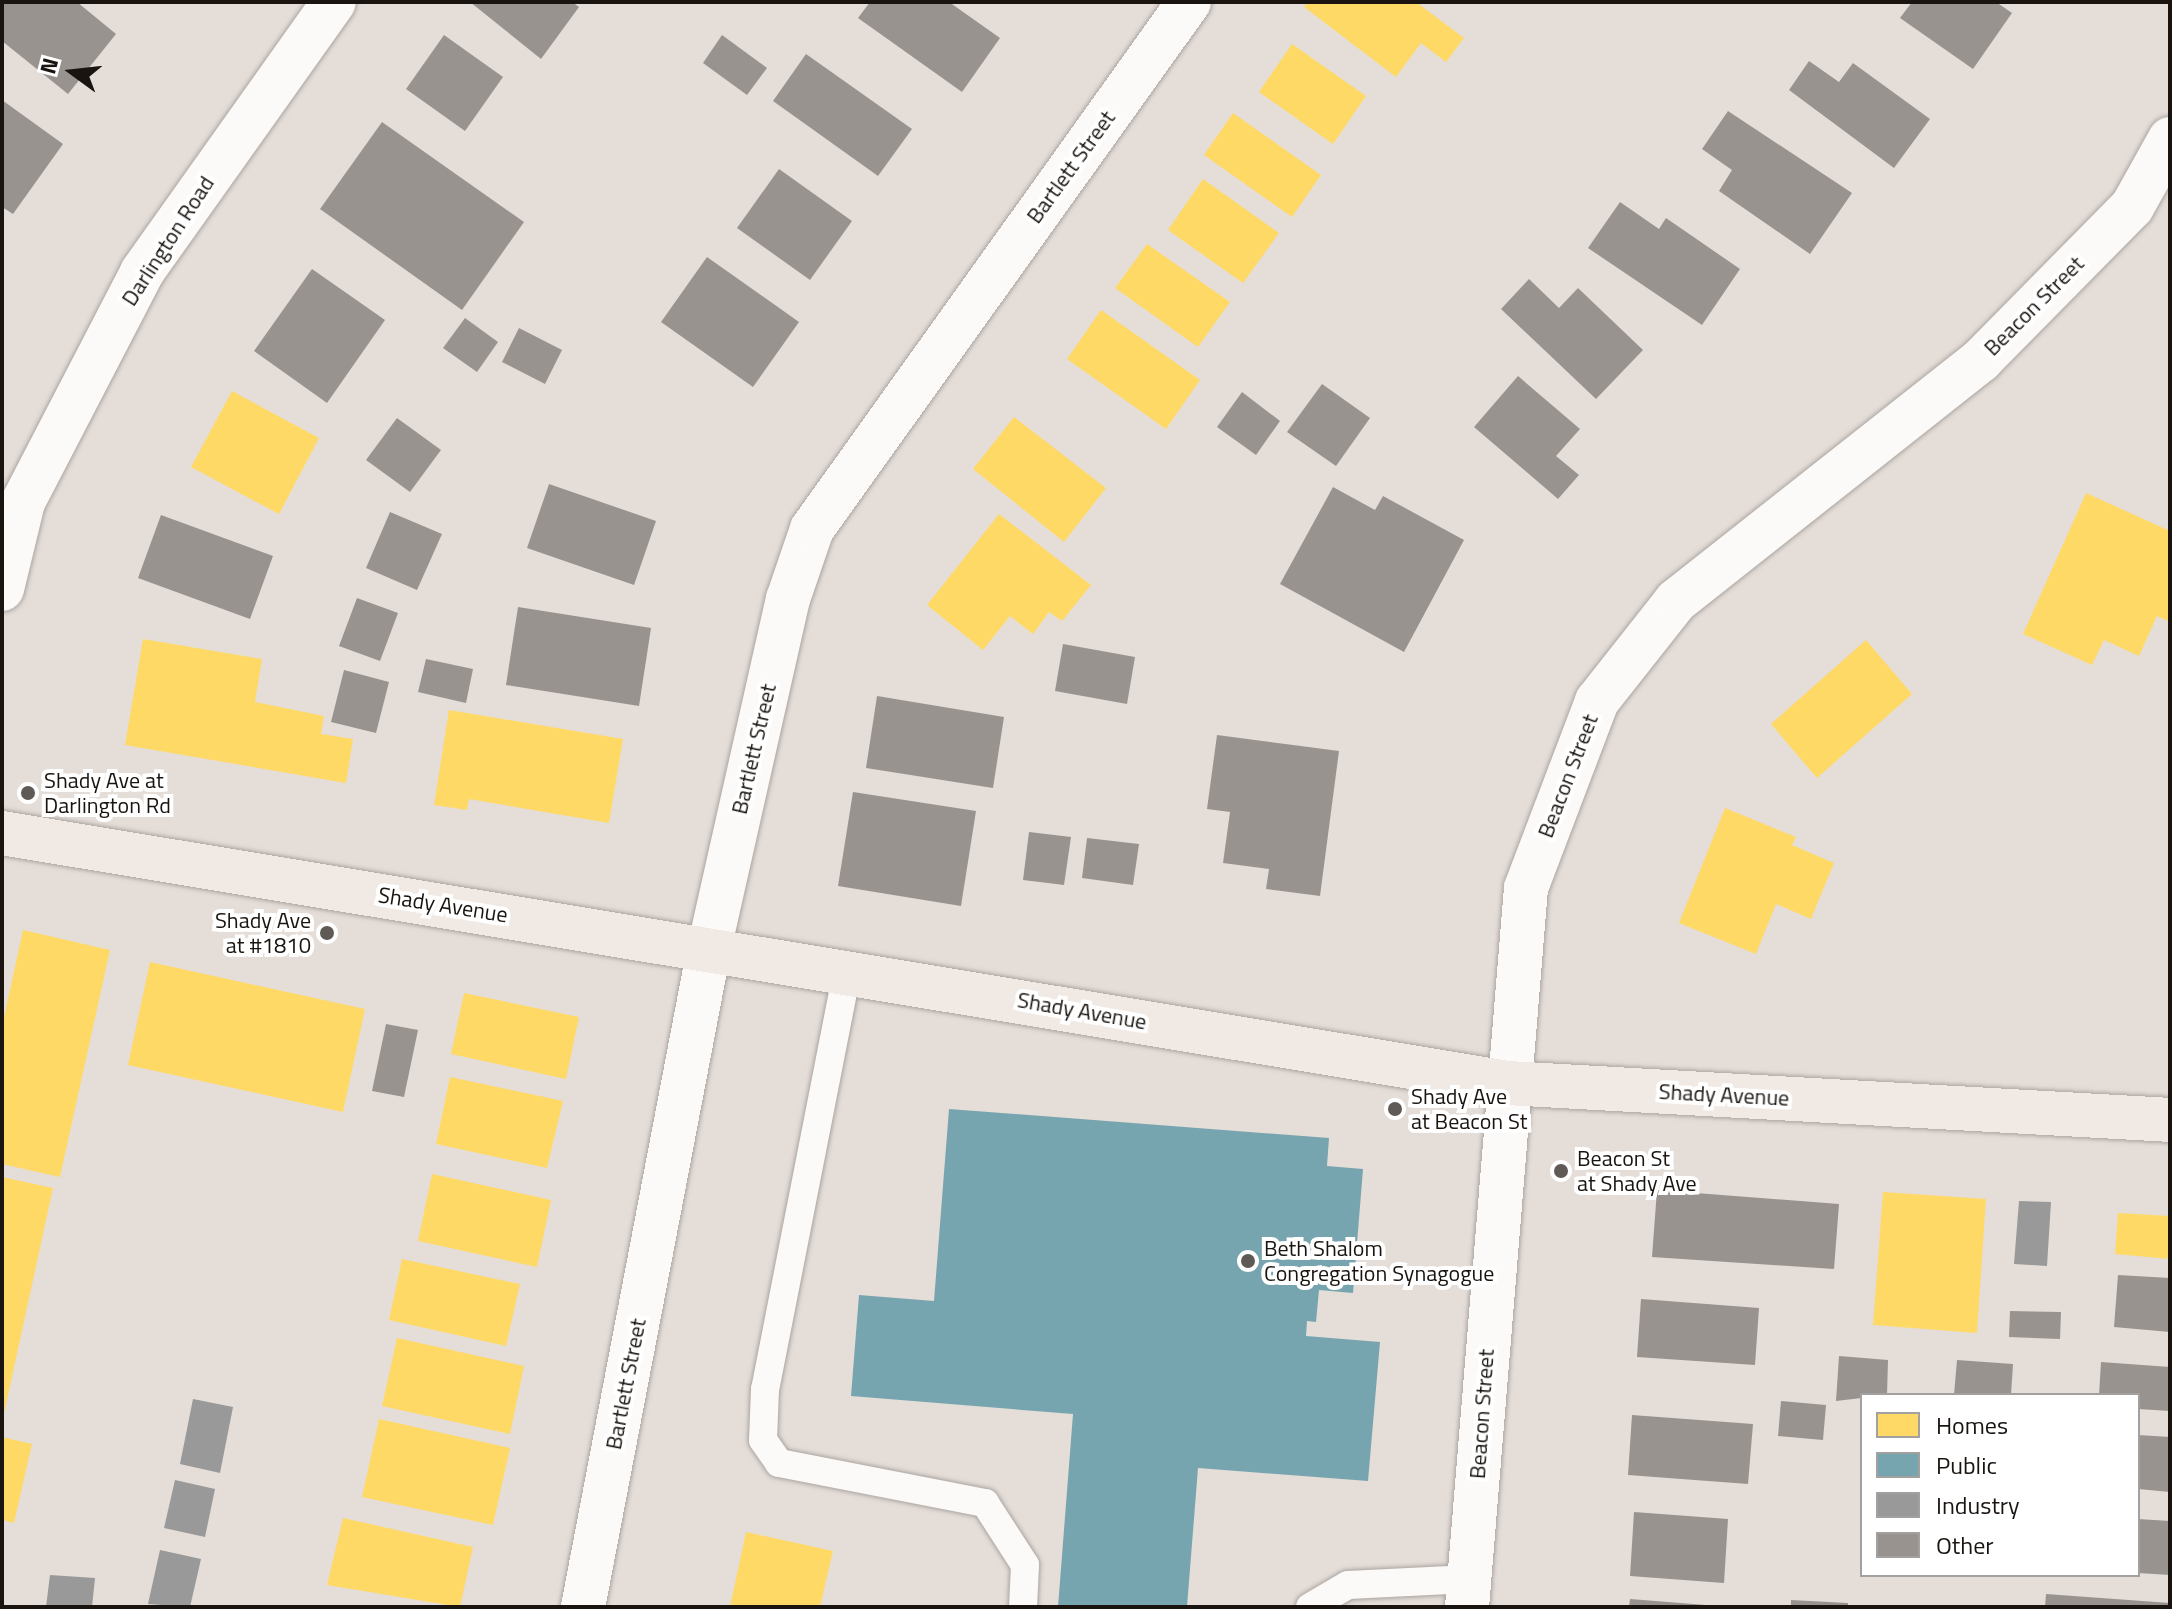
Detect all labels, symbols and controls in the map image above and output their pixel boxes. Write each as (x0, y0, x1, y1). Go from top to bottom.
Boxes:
north arrow (32, 32, 112, 112)
text: N (30, 54, 67, 78)
street label: Bartlett Street (1021, 105, 1121, 229)
street label: Darlington Road (116, 171, 220, 311)
street label: Beacon Street (1979, 251, 2089, 361)
street label: Bartlett Street (726, 681, 782, 817)
street label: Beacon Street (1532, 711, 1604, 841)
place label: Shady Ave at Darlington Rd (44, 767, 171, 818)
marker: Shady Ave at Darlington Rd (19, 784, 37, 802)
street label: Shady Avenue (376, 882, 510, 928)
place label: Shady Ave at #1810 (215, 907, 311, 958)
marker: Shady Ave at #1810 (318, 924, 336, 942)
street label: Shady Avenue (1015, 987, 1149, 1035)
street label: Shady Avenue (1658, 1078, 1790, 1112)
place label: Shady Ave at Beacon St (1411, 1083, 1527, 1134)
marker: Shady Ave at Beacon St (1386, 1100, 1404, 1118)
place label: Beacon St at Shady Ave (1577, 1145, 1697, 1196)
marker: Beacon St at Shady Ave (1552, 1162, 1570, 1180)
place label: Beth Shalom Congregation Synagogue (1264, 1235, 1494, 1286)
marker: Beth Shalom Congregation Synagogue (1239, 1252, 1257, 1270)
street label: Bartlett Street (600, 1316, 652, 1452)
street label: Beacon Street (1464, 1348, 1500, 1480)
legend (1860, 1393, 2140, 1577)
text: Homes (1936, 1407, 2008, 1443)
text: Public (1936, 1447, 1997, 1483)
text: Industry (1936, 1487, 2020, 1523)
text: Other (1936, 1527, 1994, 1563)

